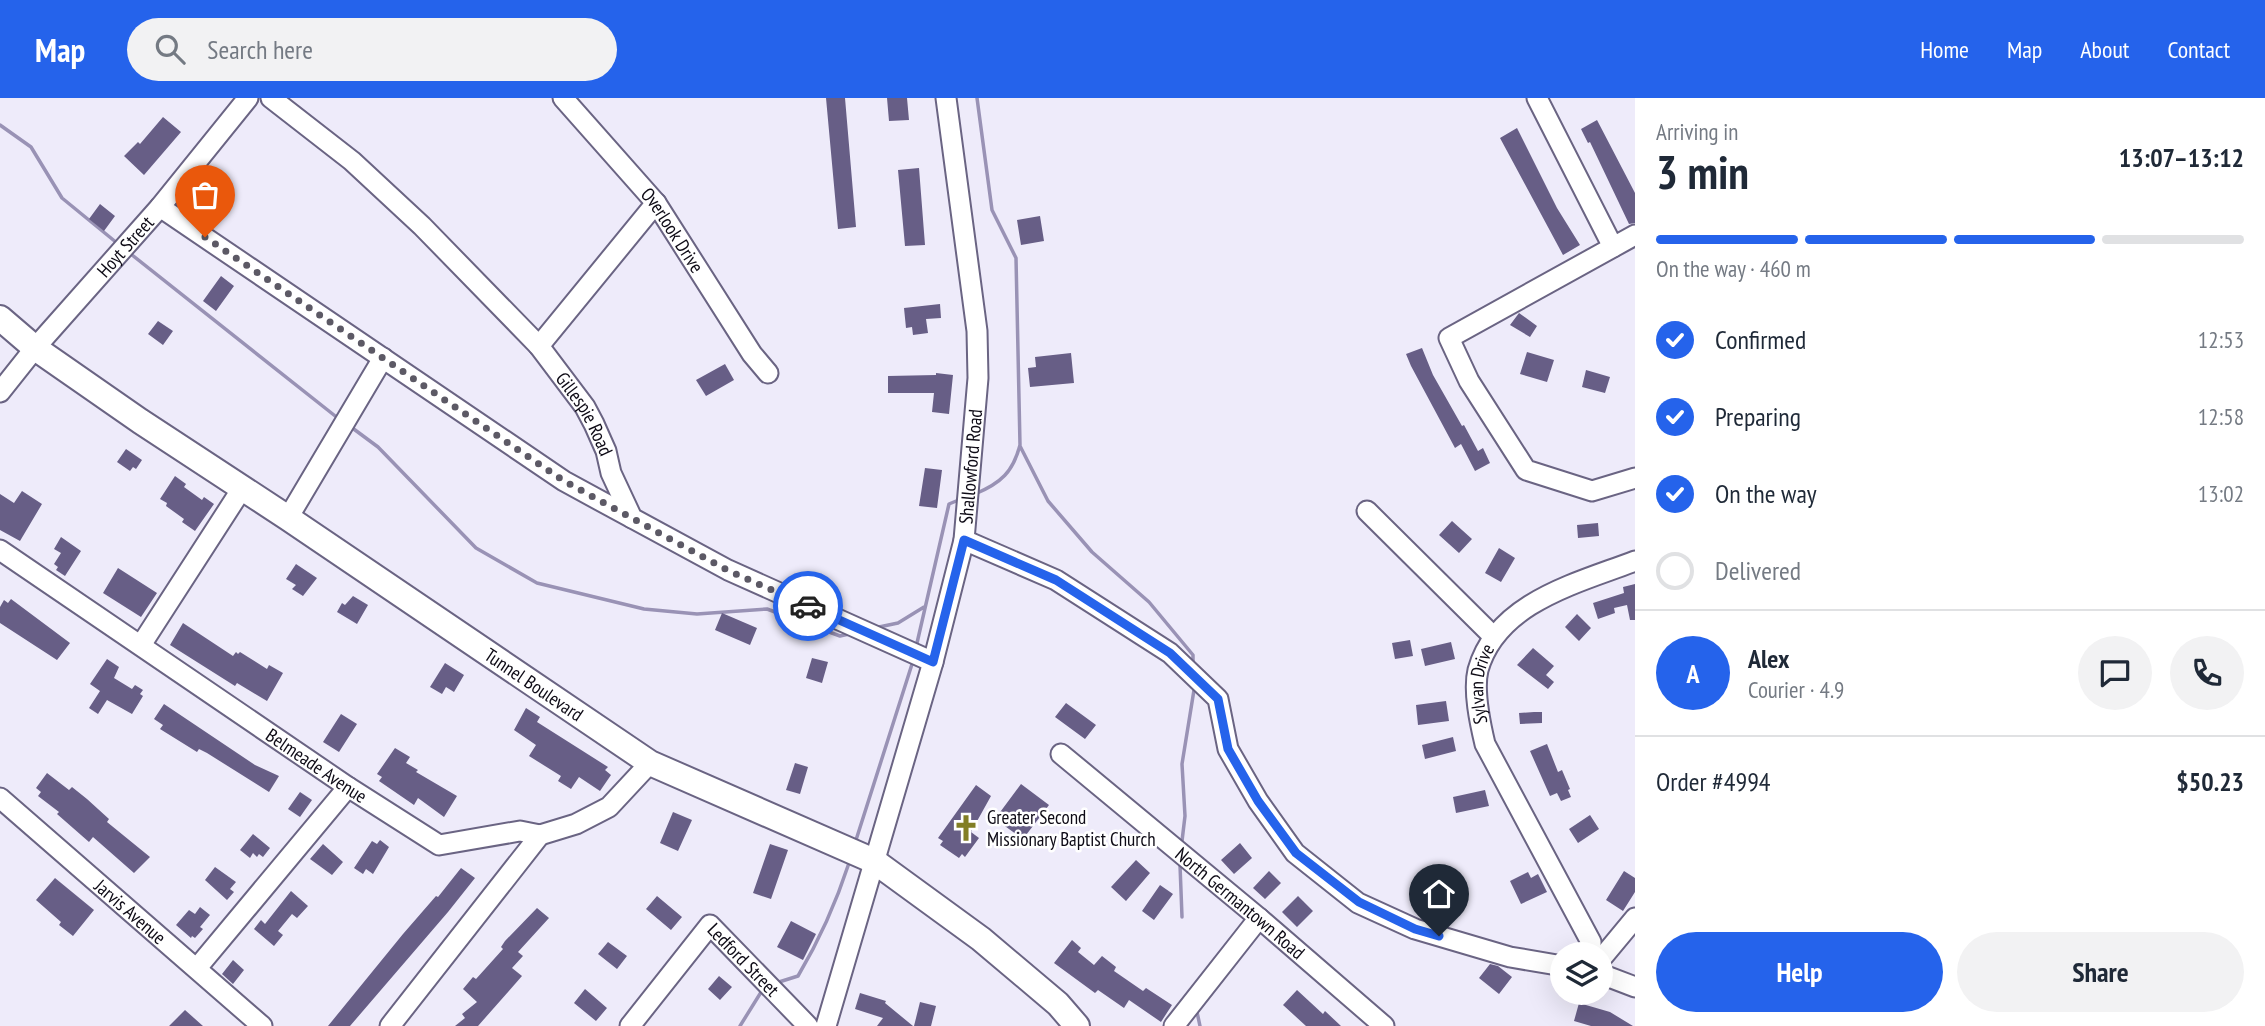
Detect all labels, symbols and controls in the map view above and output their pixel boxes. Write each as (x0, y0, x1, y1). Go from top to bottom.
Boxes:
search box (127, 18, 617, 81)
text: Map (35, 28, 85, 71)
icon: search (151, 30, 189, 68)
text: Search here (207, 33, 313, 66)
text: Home (1920, 34, 1969, 65)
text: Map (2007, 34, 2042, 65)
text: About (2080, 34, 2129, 65)
text: Contact (2167, 34, 2230, 65)
text: Arriving in (1656, 117, 1738, 146)
text: 13:07–13:12 (2119, 141, 2244, 174)
text: 3 min (1656, 142, 1749, 202)
pin (175, 165, 235, 237)
icon: bag (186, 176, 224, 214)
street label: Overlook Drive (636, 182, 709, 277)
street label: Hoyt Street (92, 210, 159, 282)
text: On the way · 460 m (1656, 254, 1811, 283)
icon: check (1656, 321, 1694, 359)
text: Confirmed (1715, 323, 1806, 356)
text: 12:53 (2198, 325, 2244, 354)
street label: Gillespie Road (551, 367, 618, 459)
icon: check (1656, 398, 1694, 436)
text: Preparing (1715, 400, 1801, 433)
text: 12:58 (2198, 402, 2244, 431)
street label: Shallowford Road (953, 408, 987, 525)
icon: check (1656, 475, 1694, 513)
text: On the way (1715, 477, 1817, 510)
text: 13:02 (2198, 479, 2244, 508)
text: Delivered (1715, 554, 1801, 587)
courier (773, 571, 843, 641)
icon: car (789, 587, 827, 625)
button: chat (2078, 636, 2152, 710)
button: phone (2170, 636, 2244, 710)
street label: Sylvan Drive (1464, 639, 1499, 726)
text: Alex (1748, 642, 1789, 675)
street label: Tunnel Boulevard (480, 643, 588, 726)
text: A (1686, 657, 1700, 690)
text: Courier · 4.9 (1748, 675, 1844, 704)
street label: Belmeade Avenue (262, 723, 372, 808)
text: Order #4994 (1656, 765, 1771, 798)
text: $50.23 (2176, 765, 2244, 798)
place label: Greater Second Missionary Baptist Church (987, 805, 1156, 851)
church icon: Greater Second Missionary Baptist Church (951, 813, 981, 843)
street label: North Germantown Road (1171, 842, 1310, 964)
pin (1409, 864, 1469, 936)
street label: Jarvis Avenue (89, 873, 171, 949)
icon: home (1420, 875, 1458, 913)
street label: Ledford Street (703, 918, 785, 1002)
button: Help (1656, 932, 1943, 1012)
button: Share (1957, 932, 2244, 1012)
map controls (1550, 942, 1613, 1005)
button: layers (1550, 942, 1613, 1005)

